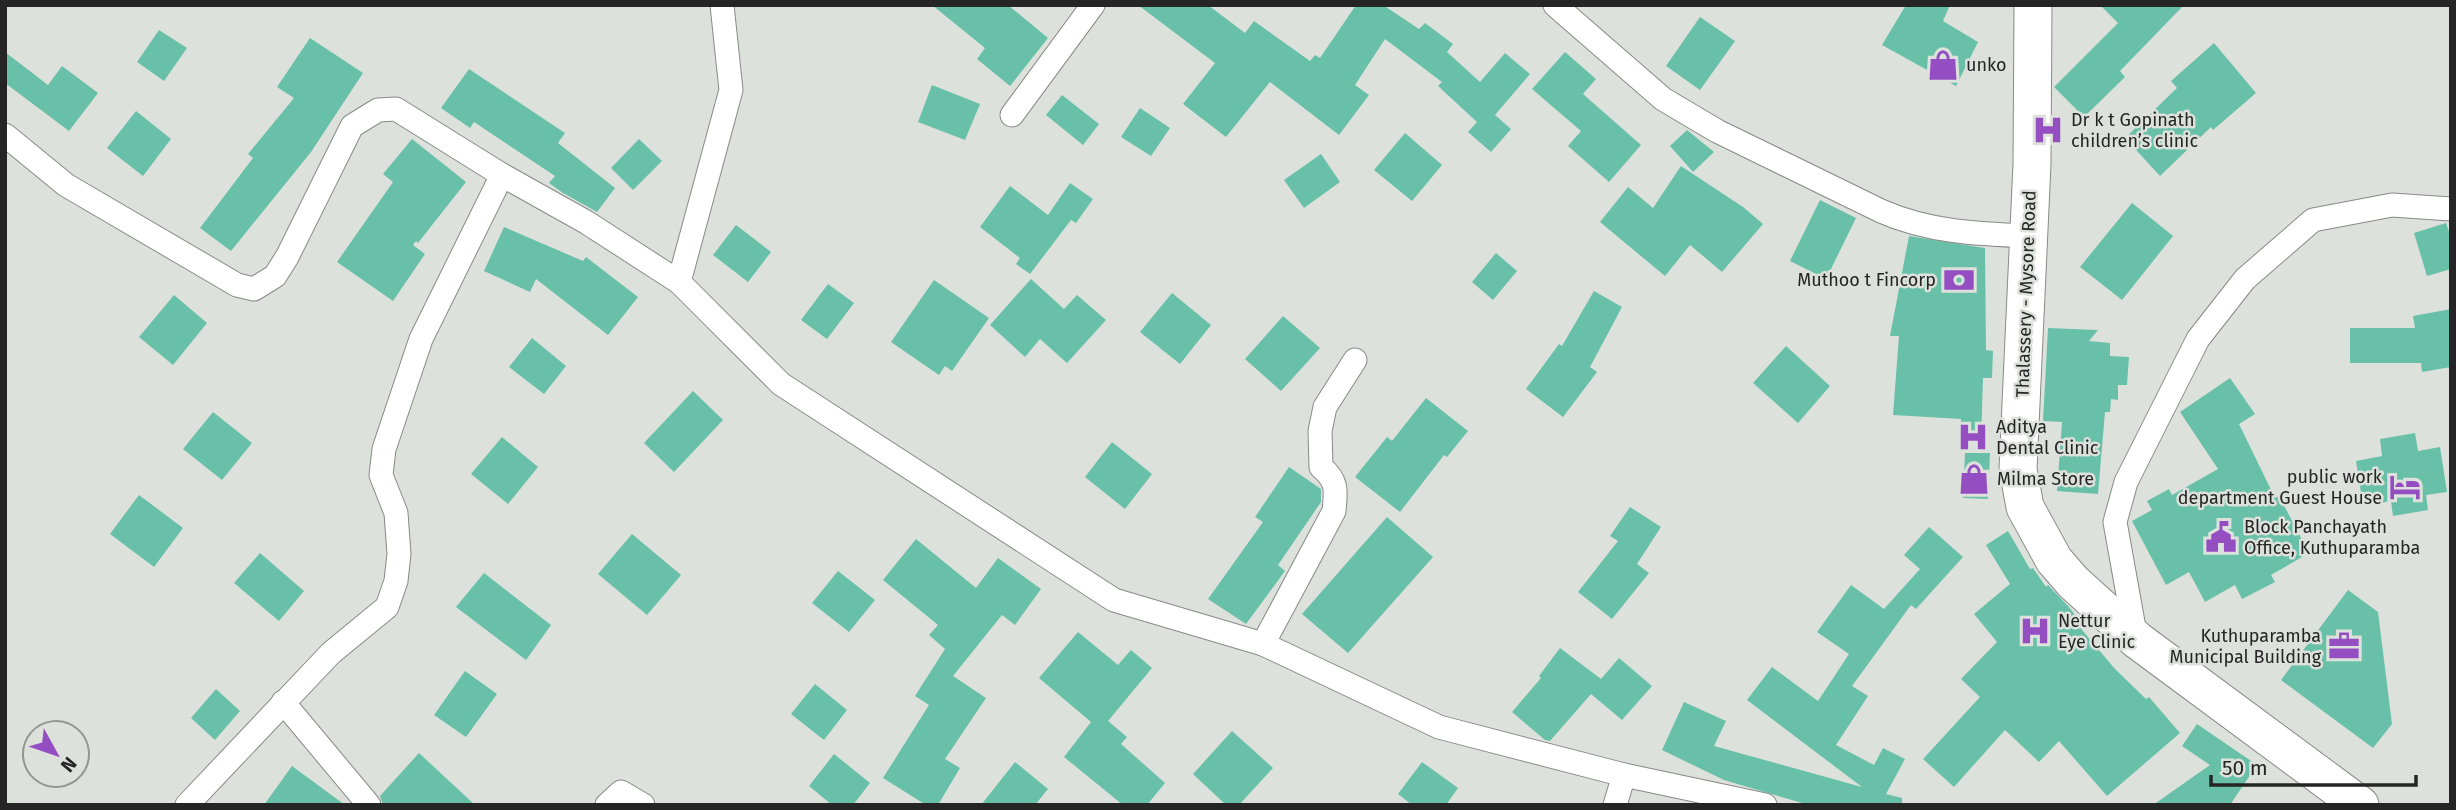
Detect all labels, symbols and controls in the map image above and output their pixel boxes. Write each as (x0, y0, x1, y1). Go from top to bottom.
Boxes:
shop icon: unko (1926, 48, 1960, 82)
place label: unko (1966, 54, 2007, 76)
place label: Dr k t Gopinath children’s clinic (2071, 109, 2198, 152)
hospital icon: Dr k t Gopinath children’s clinic (2031, 113, 2065, 147)
street label: Thalassery - Mysore Road (2011, 190, 2041, 398)
bank icon: Muthoo t Fincorp (1942, 263, 1976, 297)
place label: Muthoo t Fincorp (1797, 269, 1936, 291)
place label: Aditya Dental Clinic (1996, 416, 2099, 459)
hospital icon: Aditya Dental Clinic (1956, 420, 1990, 454)
shop icon: Milma Store (1957, 462, 1991, 496)
place label: public work department Guest House (2178, 466, 2383, 509)
place label: Milma Store (1997, 468, 2094, 490)
hotel icon: public work department Guest House (2388, 470, 2422, 504)
place label: Block Panchayath Office, Kuthuparamba (2244, 516, 2420, 559)
public building icon: Block Panchayath Office, Kuthuparamba (2204, 520, 2238, 554)
place label: Nettur Eye Clinic (2058, 610, 2136, 653)
hospital icon: Nettur Eye Clinic (2018, 614, 2052, 648)
place label: Kuthuparamba Municipal Building (2170, 625, 2322, 668)
office icon: Kuthuparamba Municipal Building (2327, 629, 2361, 663)
north arrow (21, 719, 91, 789)
scale bar (2211, 744, 2416, 788)
text: N (56, 752, 82, 777)
text: 50 m (2222, 755, 2268, 781)

